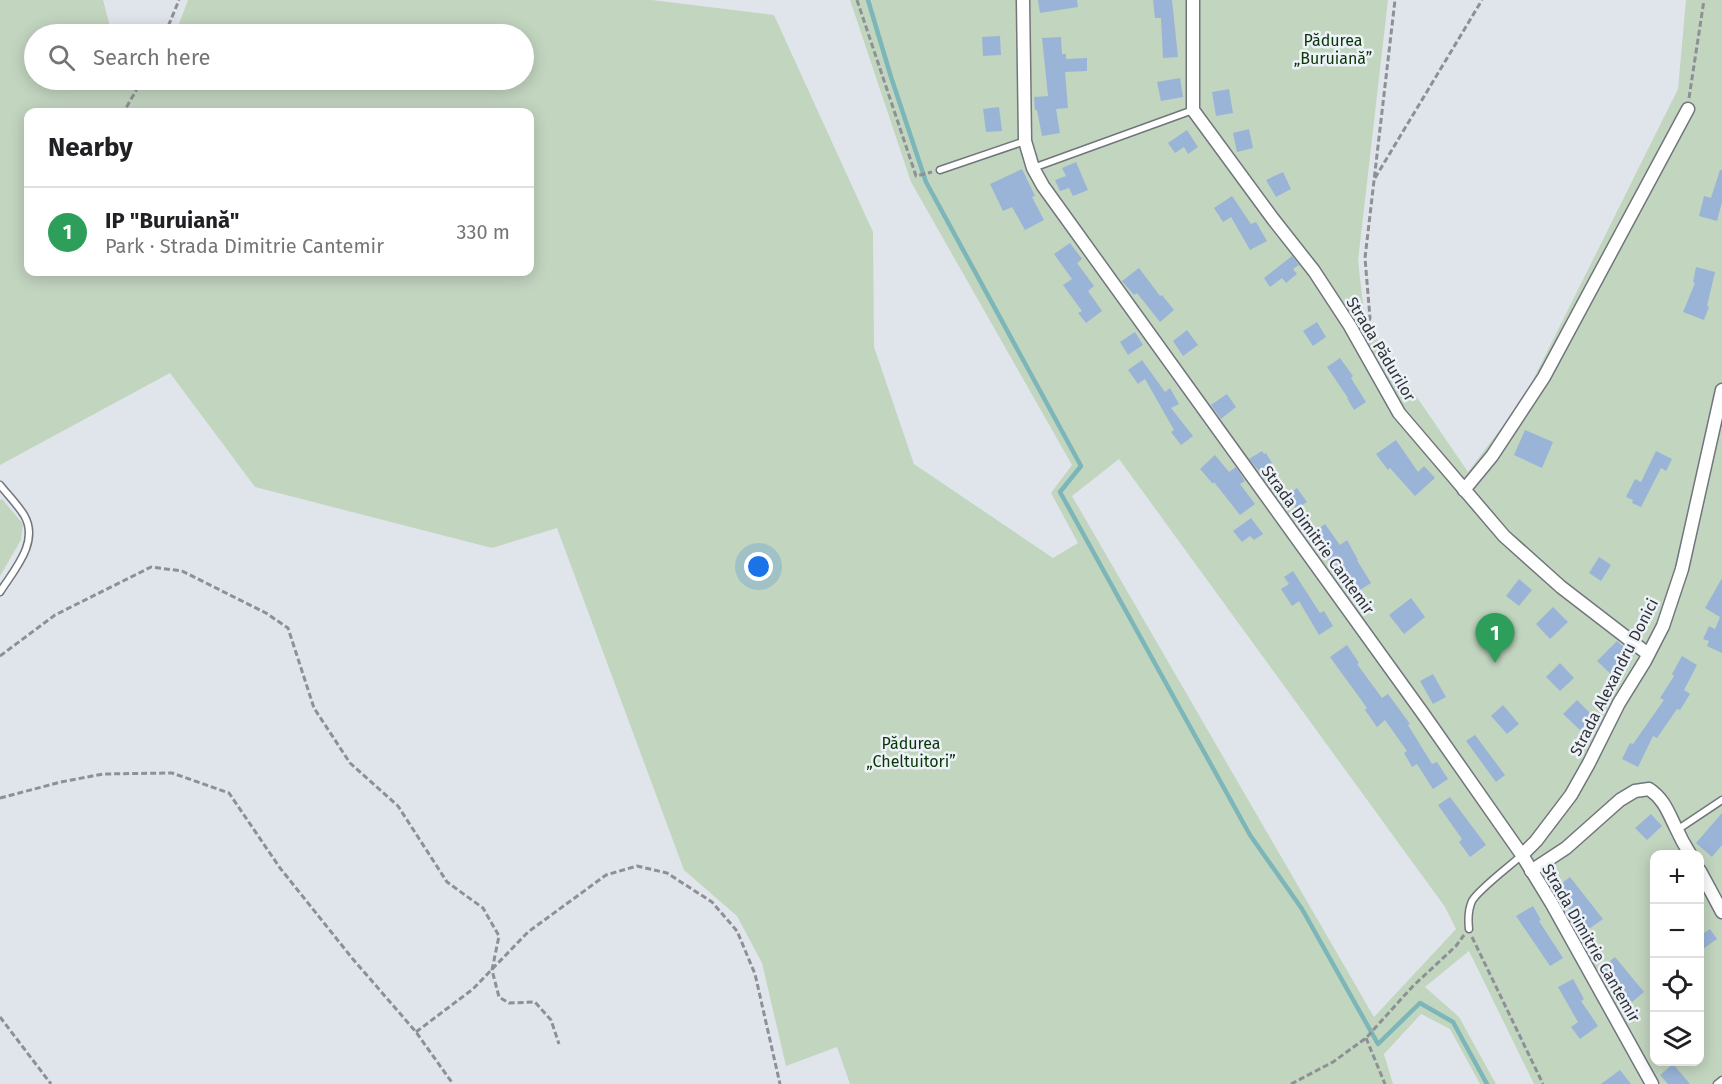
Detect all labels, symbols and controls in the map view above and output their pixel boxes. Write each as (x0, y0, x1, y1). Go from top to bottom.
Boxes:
search box (24, 24, 534, 90)
park label: Pădurea „Buruiană” (1294, 31, 1372, 68)
icon: search (45, 41, 78, 74)
text: Search here (93, 44, 211, 71)
text: Nearby (48, 132, 133, 163)
text: IP "Buruiană" (105, 207, 240, 234)
text: 1 (63, 220, 72, 244)
text: 330 m (456, 220, 510, 244)
text: Park · Strada Dimitrie Cantemir (105, 234, 384, 258)
street label: Strada Pădurilor (1342, 293, 1420, 405)
street label: Strada Dimitrie Cantemir (1258, 462, 1379, 619)
your location (744, 552, 773, 581)
street label: Strada Alexandru Donici (1566, 595, 1662, 759)
pin: 1 (1476, 614, 1514, 663)
park label: Pădurea „Cheltuitori” (866, 734, 956, 771)
map controls (1650, 850, 1704, 1066)
button: + (1650, 850, 1704, 904)
street label: Strada Dimitrie Cantemir (1538, 861, 1644, 1026)
button: − (1650, 904, 1704, 958)
button: locate (1650, 958, 1704, 1012)
button: layers (1650, 1012, 1704, 1066)

